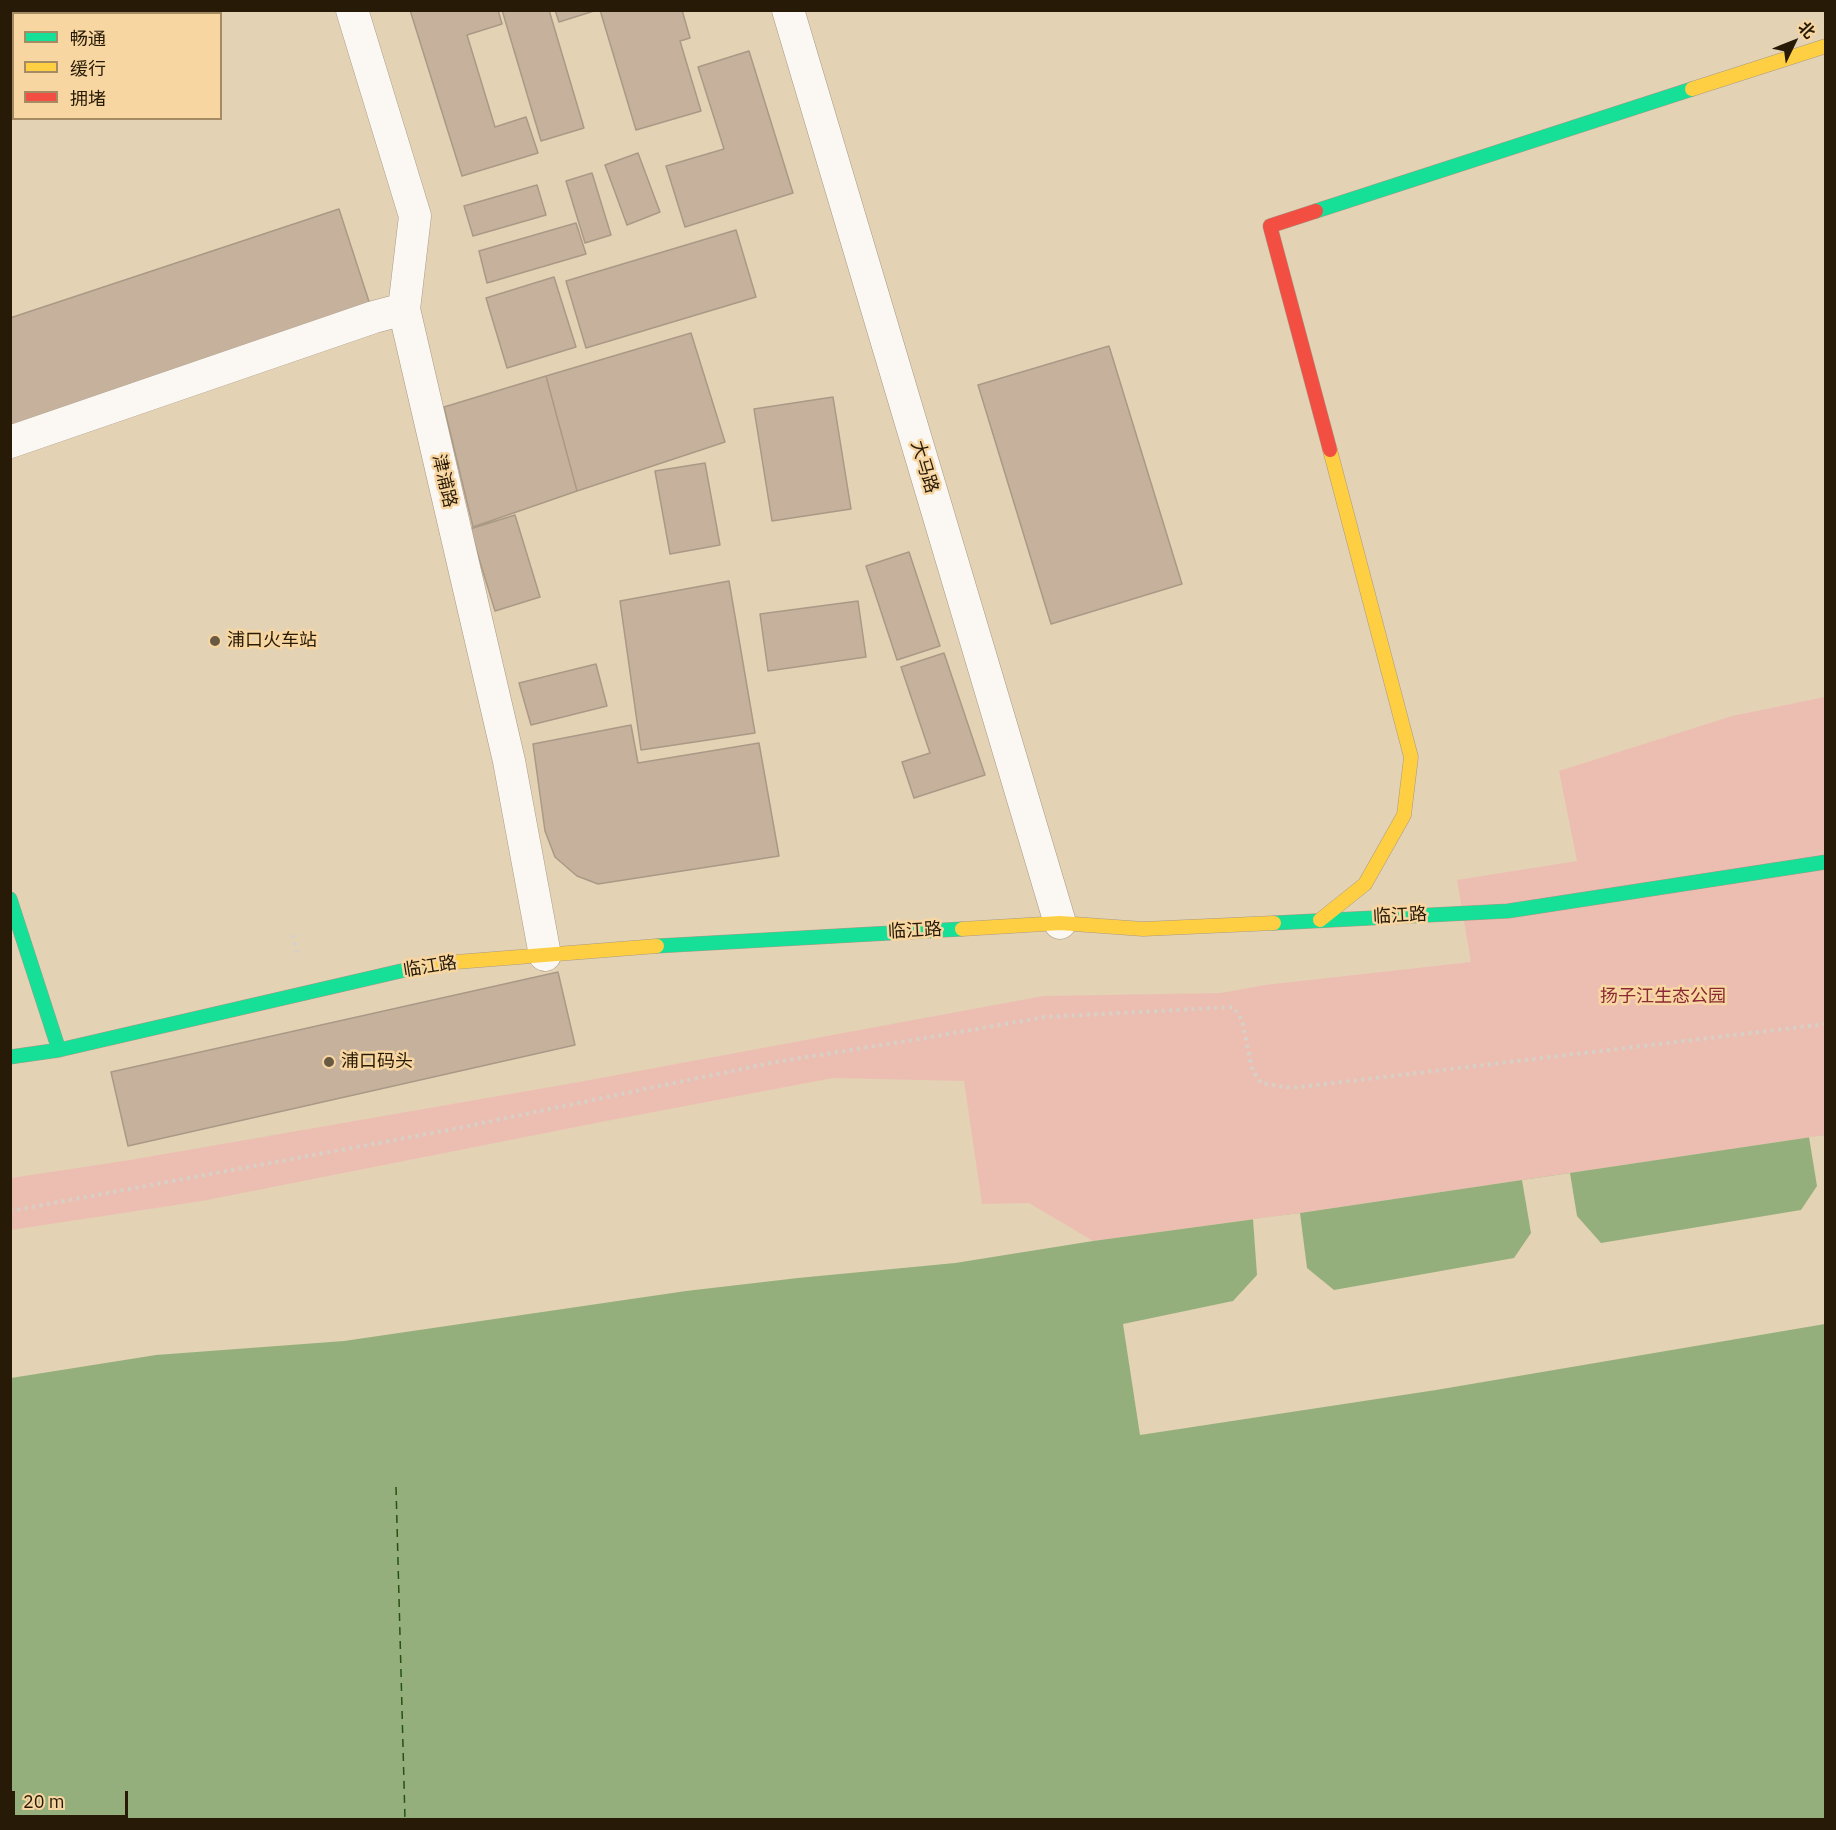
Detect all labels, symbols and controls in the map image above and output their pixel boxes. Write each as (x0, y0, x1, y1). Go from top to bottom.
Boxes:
legend (12, 12, 222, 120)
north arrow (1764, 12, 1824, 72)
text: 北 (1794, 17, 1820, 42)
text: 畅通 (70, 27, 106, 50)
text: 缓行 (70, 57, 106, 80)
text: 拥堵 (70, 87, 106, 110)
street label: 大马路 (906, 438, 942, 496)
street label: 津浦路 (427, 452, 461, 510)
place label: 浦口火车站 (227, 630, 317, 652)
marker: 浦口火车站 (208, 634, 222, 648)
street label: 临江路 (1372, 904, 1428, 928)
street label: 临江路 (887, 919, 943, 943)
street label: 临江路 (402, 952, 458, 982)
park label: 扬子江生态公园 (1600, 986, 1726, 1008)
place label: 浦口码头 (341, 1051, 413, 1073)
marker: 浦口码头 (322, 1055, 336, 1069)
scale bar (15, 1779, 130, 1817)
text: 20 m (23, 1790, 65, 1813)

